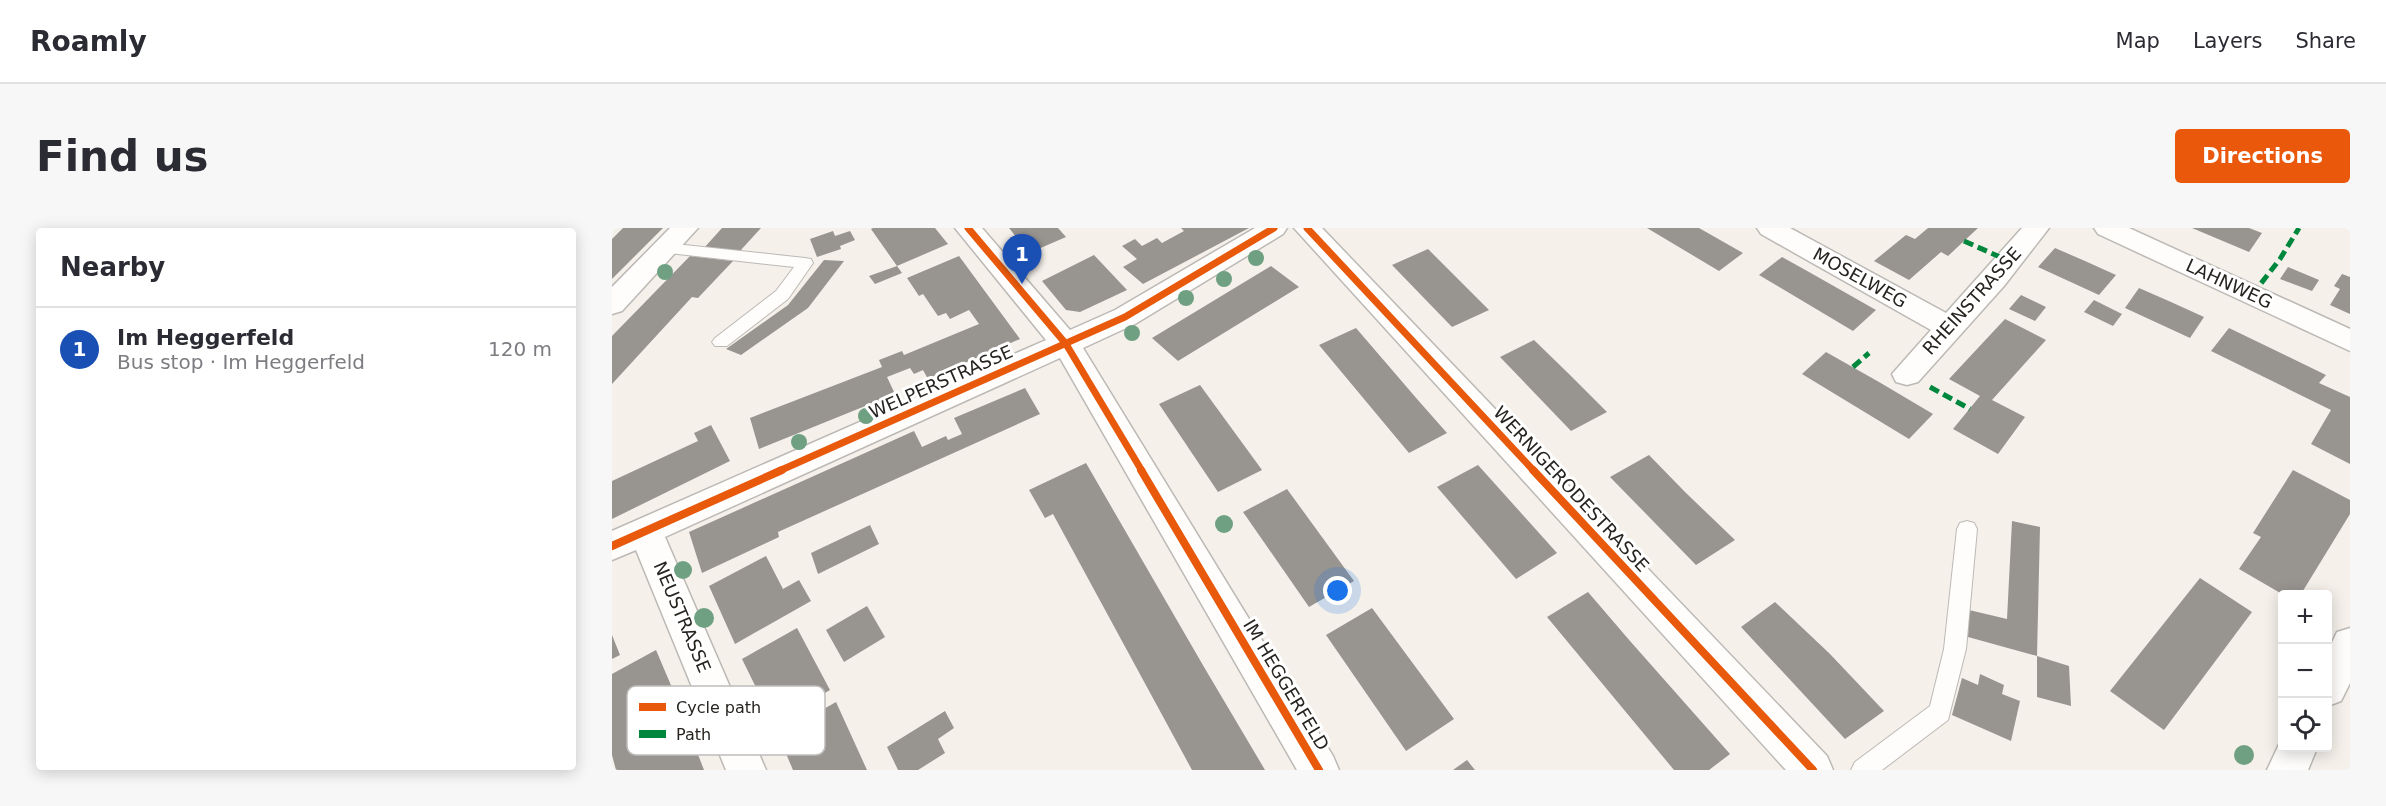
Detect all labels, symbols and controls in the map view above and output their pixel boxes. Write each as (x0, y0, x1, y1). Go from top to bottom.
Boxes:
text: Roamly (30, 25, 147, 58)
text: Map (2116, 29, 2160, 53)
text: Layers (2193, 29, 2262, 53)
text: Share (2295, 29, 2356, 53)
button: Directions (2175, 129, 2350, 183)
text: Find us (36, 132, 209, 181)
pin: 1 (1002, 235, 1042, 284)
street label: MOSELWEG (1810, 243, 1911, 312)
street label: RHEINSTRASSE (1918, 243, 2025, 359)
text: Nearby (60, 252, 165, 282)
street label: LAHNWEG (2183, 254, 2276, 313)
text: Im Heggerfeld (117, 325, 294, 350)
text: 1 (73, 337, 86, 361)
text: 120 m (488, 337, 552, 361)
street label: WELPERSTRASSE (866, 340, 1016, 423)
text: Bus stop · Im Heggerfeld (117, 350, 365, 374)
street label: WERNIGERODESTRASSE (1489, 402, 1654, 576)
street label: NEUSTRASSE (650, 558, 715, 676)
your location (1323, 576, 1352, 605)
map controls (2278, 590, 2332, 752)
button: + (2278, 590, 2332, 644)
street label: IM HEGGERFELD (1239, 616, 1334, 754)
button: − (2278, 644, 2332, 698)
legend (627, 686, 825, 755)
text: Cycle path (676, 698, 761, 717)
button: locate (2278, 698, 2332, 752)
text: Path (676, 725, 711, 744)

